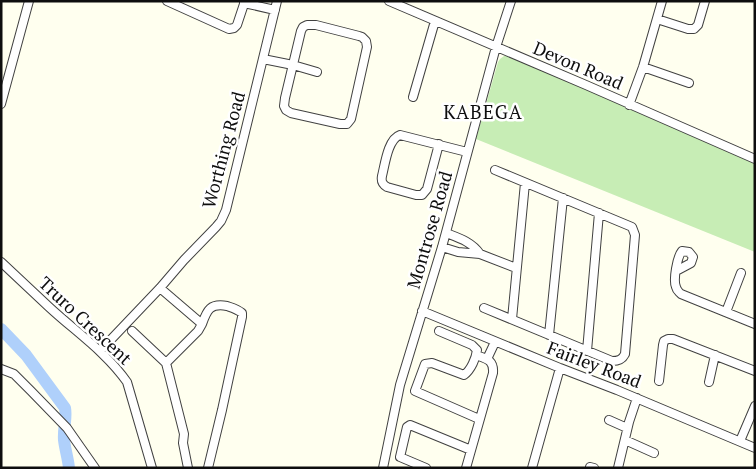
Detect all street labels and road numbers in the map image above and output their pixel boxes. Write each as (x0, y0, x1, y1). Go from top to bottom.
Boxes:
street label: Devon Road (530, 35, 627, 95)
street label: Worthing Road (196, 89, 250, 211)
street label: Montrose Road (401, 168, 457, 291)
street label: Truro Crescent (34, 271, 138, 370)
street label: Fairley Road (544, 335, 645, 393)

